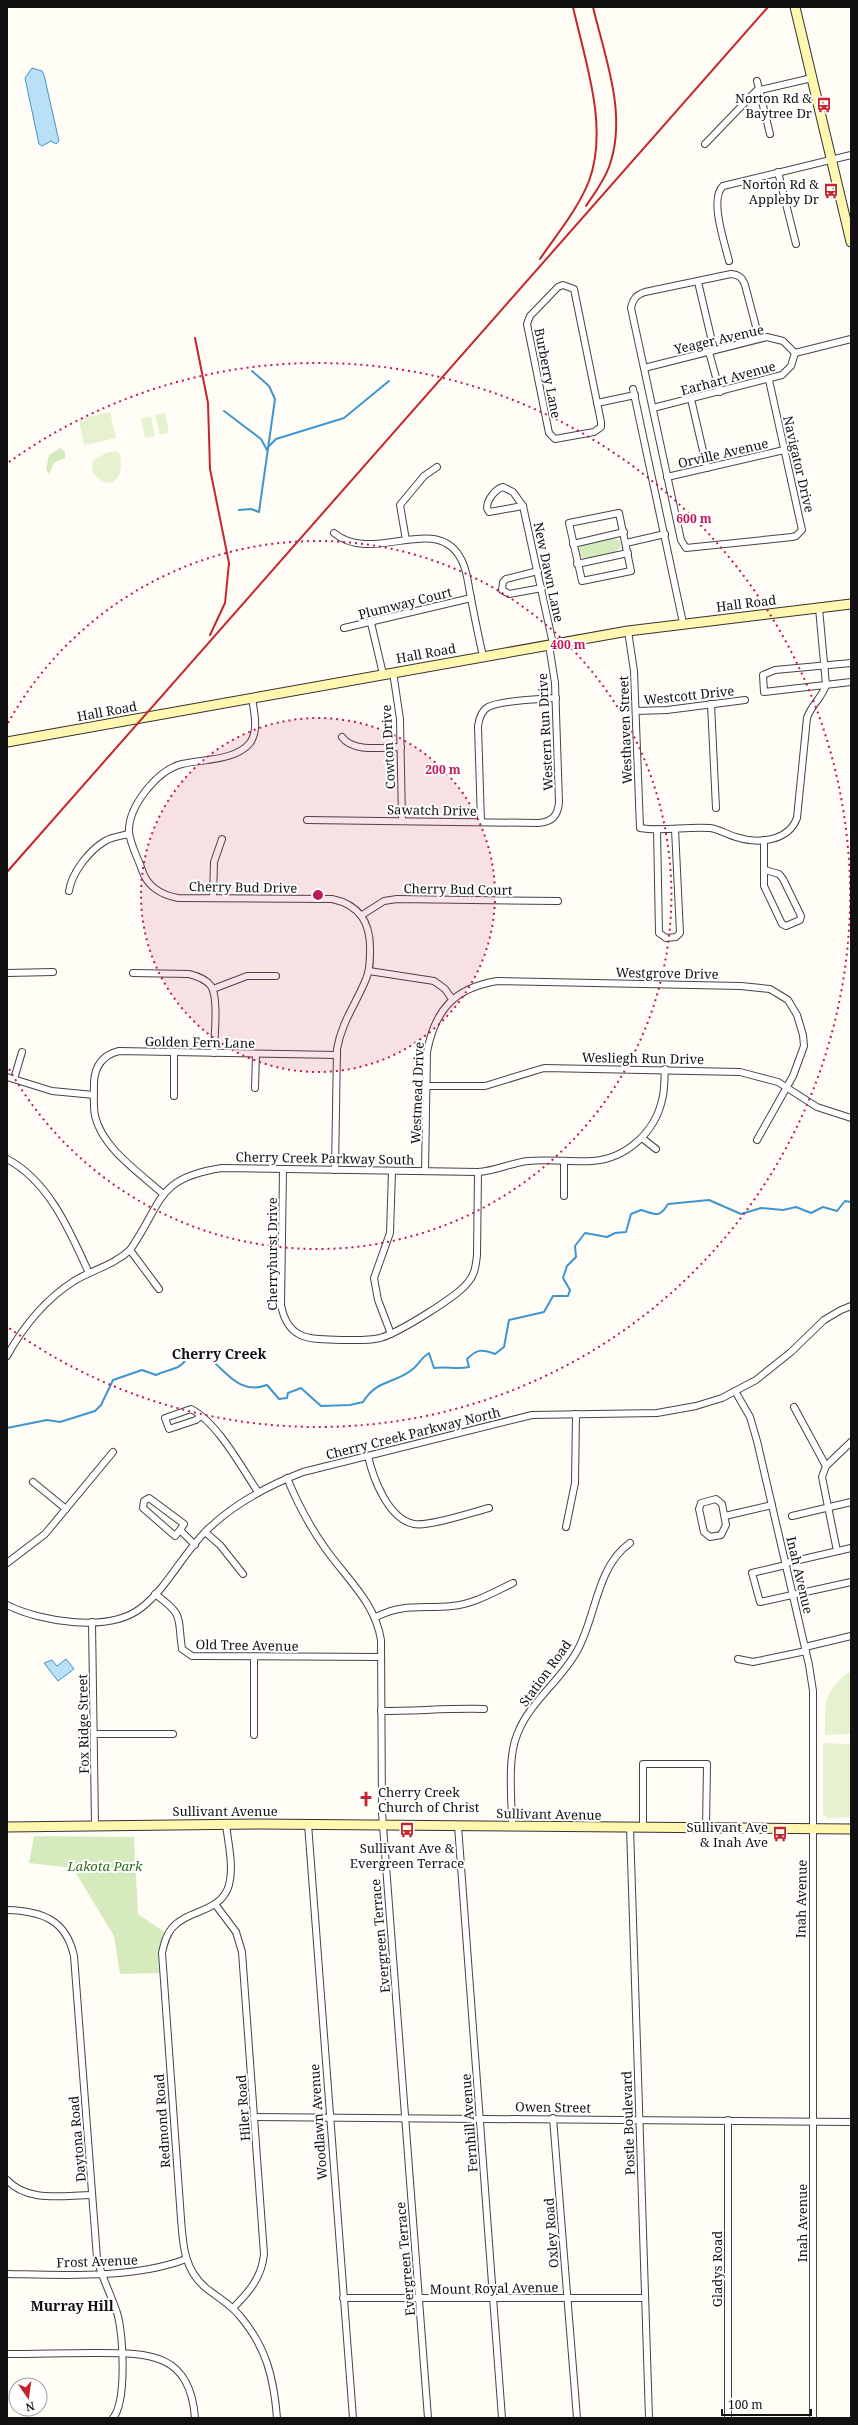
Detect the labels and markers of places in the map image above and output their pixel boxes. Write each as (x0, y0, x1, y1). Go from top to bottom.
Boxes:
place label: Norton Rd & Baytree Dr (735, 89, 812, 122)
bus stop icon: Norton Rd & Baytree Dr (815, 96, 833, 114)
place label: Norton Rd & Appleby Dr (742, 175, 819, 208)
bus stop icon: Norton Rd & Appleby Dr (822, 182, 840, 200)
centre of rings (311, 888, 325, 902)
place label: Cherry Creek Church of Christ (378, 1783, 480, 1816)
church icon: Cherry Creek Church of Christ (357, 1790, 375, 1808)
place label: Sullivant Ave & Inah Ave (686, 1818, 768, 1851)
bus stop icon: Sullivant Ave & Evergreen Terrace (398, 1821, 416, 1839)
bus stop icon: Sullivant Ave & Inah Ave (771, 1825, 789, 1843)
place label: Sullivant Ave & Evergreen Terrace (350, 1839, 464, 1872)

